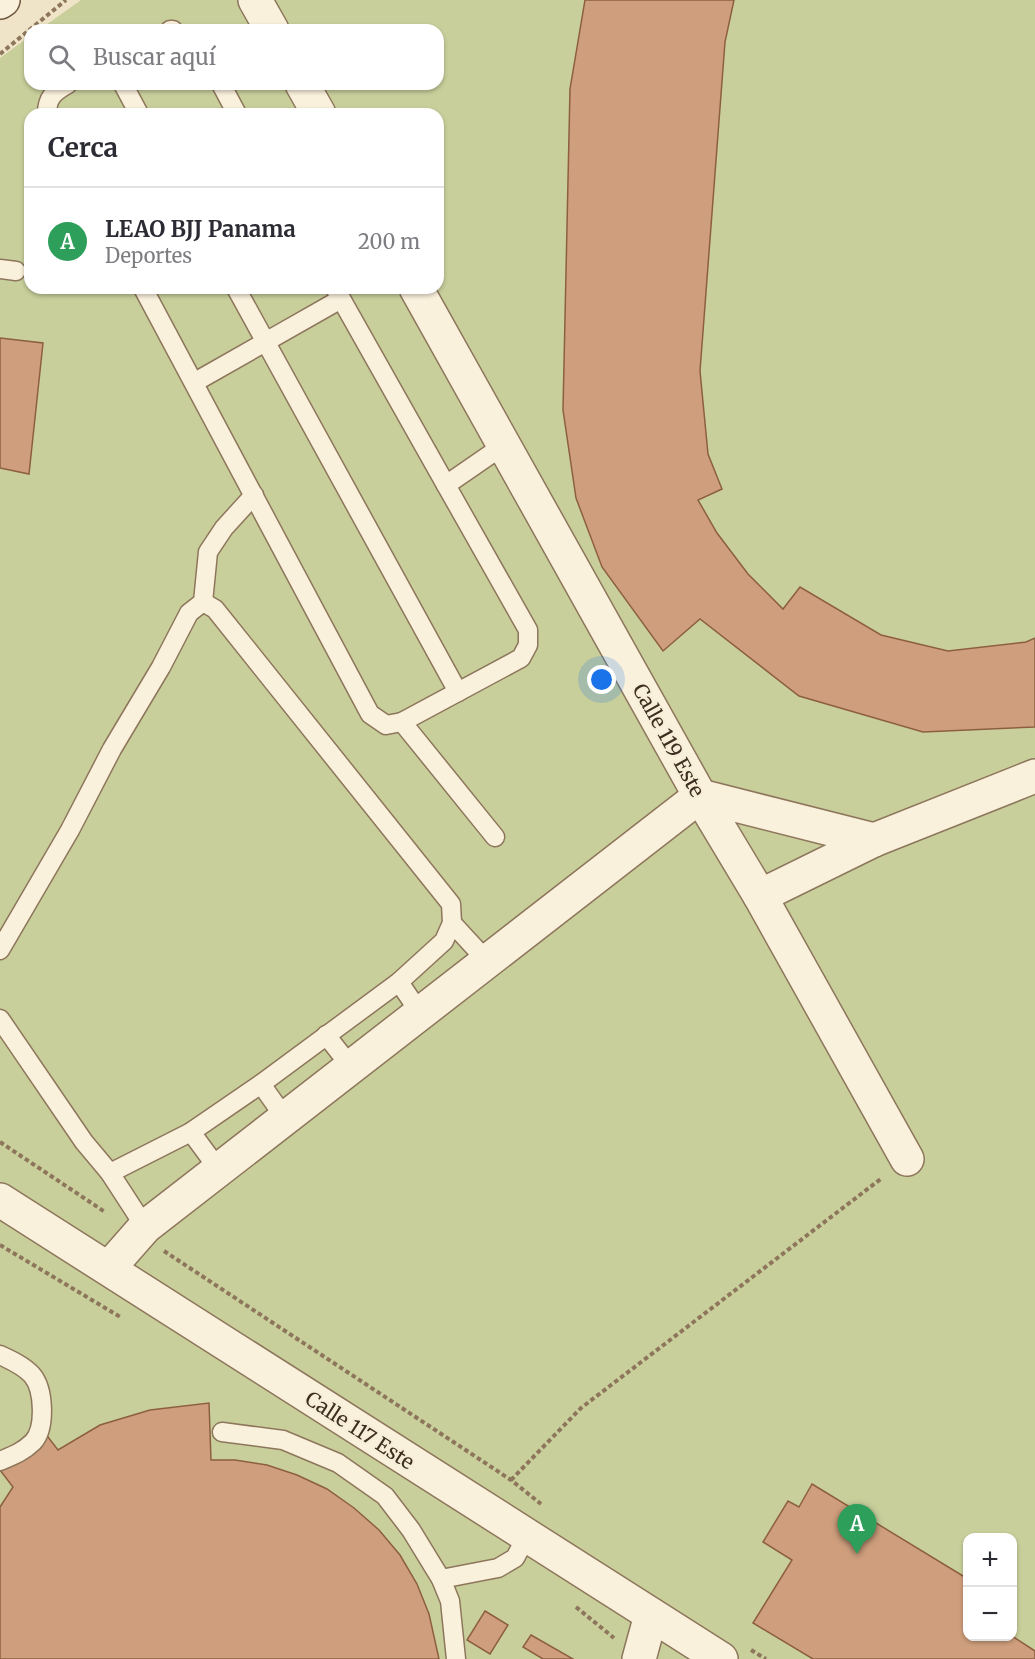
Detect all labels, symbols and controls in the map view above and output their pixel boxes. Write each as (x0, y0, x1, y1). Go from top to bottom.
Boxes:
search box (24, 24, 444, 90)
icon: search (45, 41, 78, 74)
text: Buscar aquí (93, 43, 216, 71)
text: Cerca (48, 131, 118, 164)
text: LEAO BJJ Panama (105, 215, 296, 243)
text: A (60, 229, 75, 254)
text: 200 m (358, 229, 420, 254)
text: Deportes (105, 243, 192, 268)
your location (587, 665, 616, 694)
street label: Calle 119 Este (628, 679, 710, 801)
street label: Calle 117 Este (301, 1386, 419, 1474)
pin: A (838, 1504, 876, 1554)
map controls (963, 1533, 1017, 1641)
button: + (963, 1533, 1017, 1587)
button: − (963, 1587, 1017, 1641)

